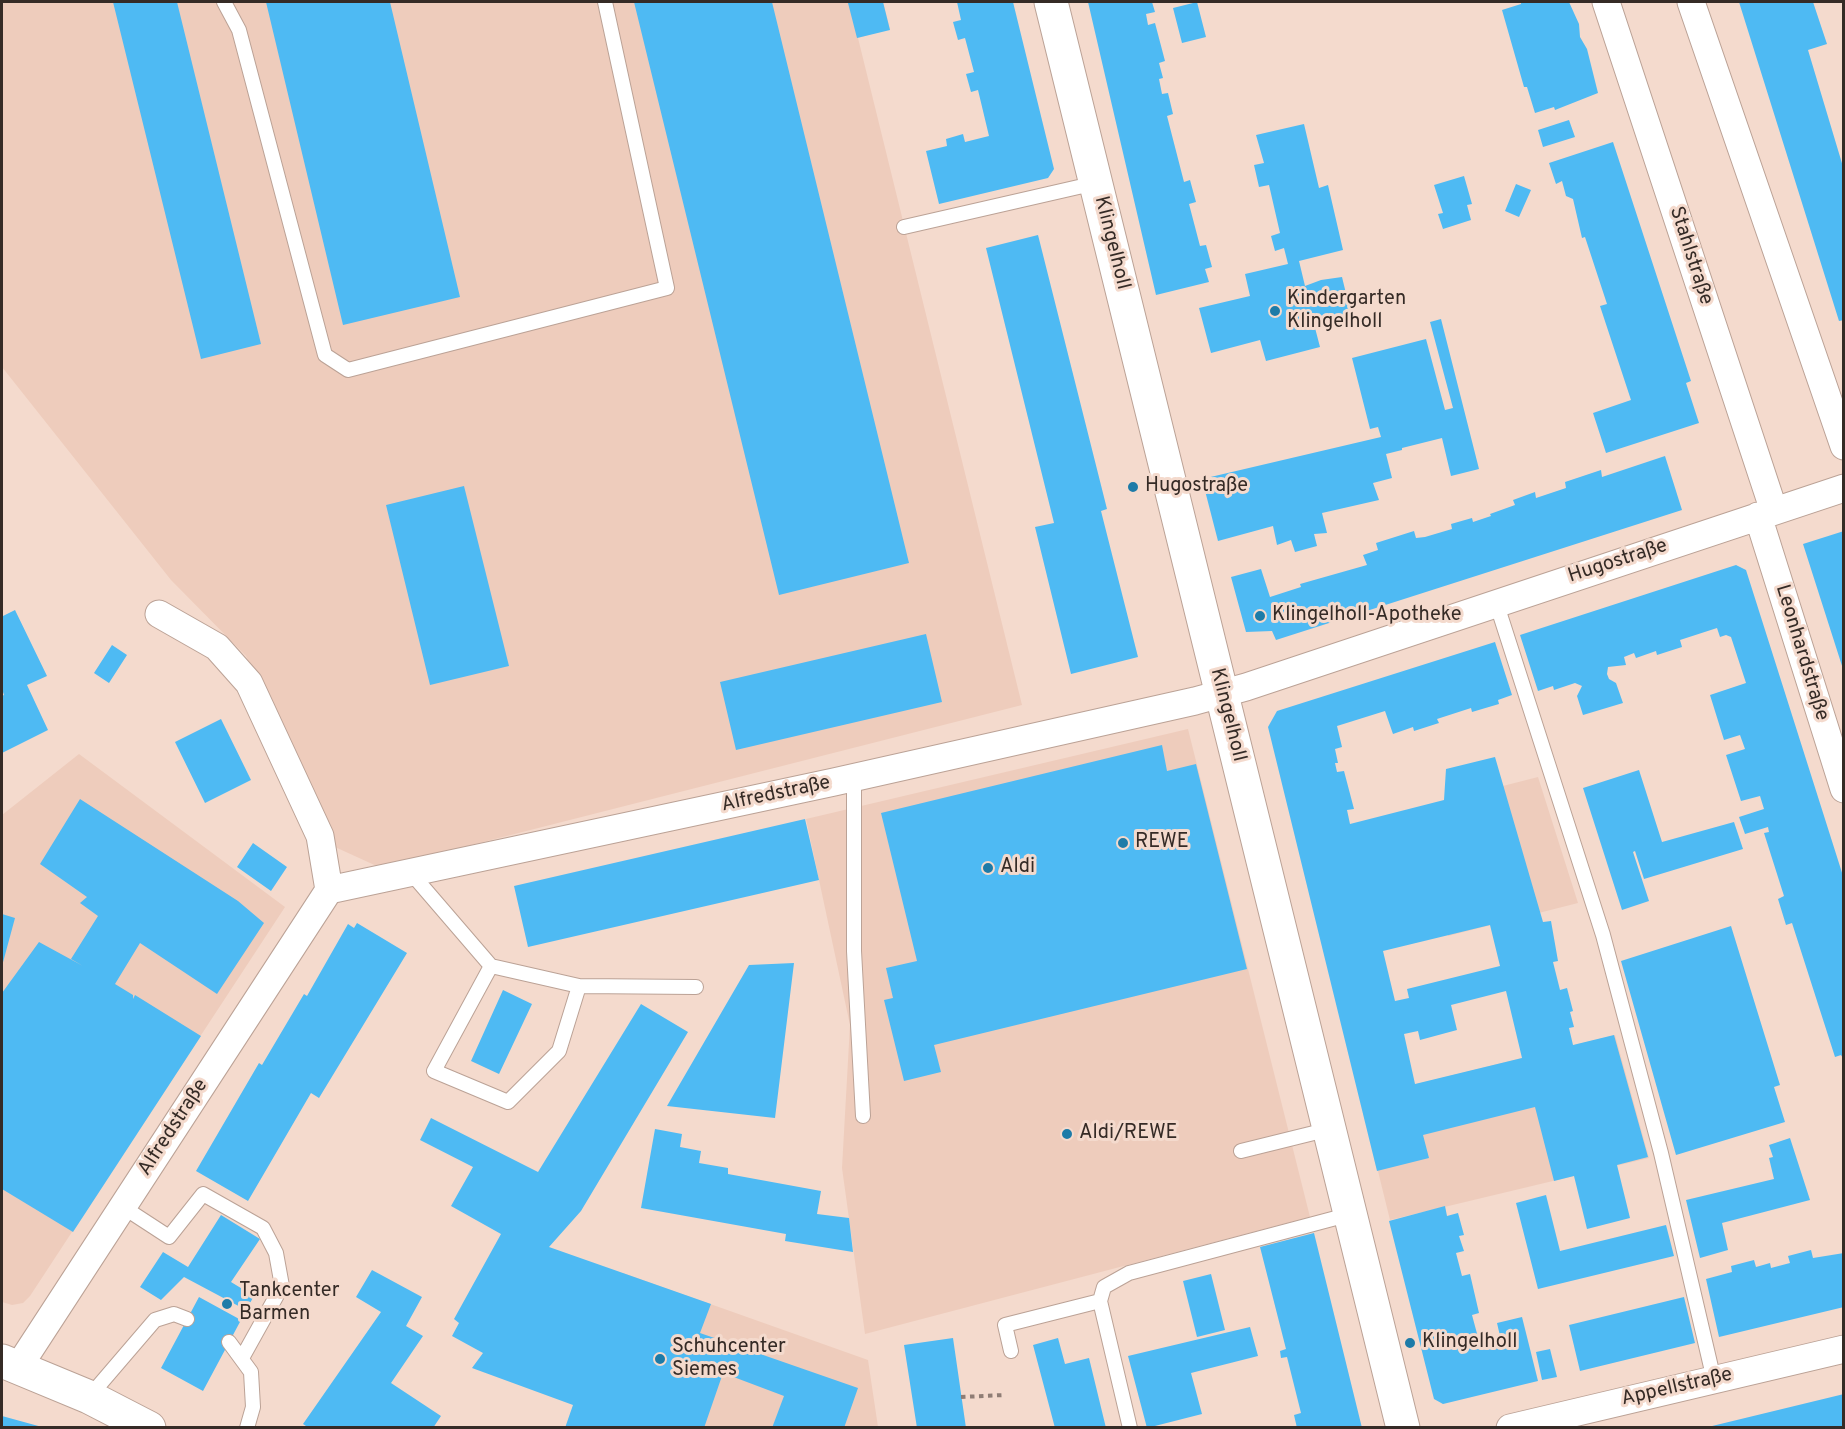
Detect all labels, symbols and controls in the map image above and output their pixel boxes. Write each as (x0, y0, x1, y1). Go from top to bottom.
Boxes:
street label: Klingelholl (1088, 194, 1134, 292)
street label: Stahlstraße (1663, 204, 1717, 308)
place label: Kindergarten Klingelholl (1287, 288, 1406, 335)
marker: Kindergarten Klingelholl (1268, 304, 1282, 318)
place label: Hugostraße (1145, 475, 1248, 499)
marker: Hugostraße (1126, 480, 1140, 494)
street label: Hugostraße (1565, 535, 1671, 589)
street label: Leonhardstraße (1769, 582, 1833, 724)
place label: Klingelholl-Apotheke (1272, 604, 1462, 628)
marker: Klingelholl-Apotheke (1253, 609, 1267, 623)
street label: Klingelholl (1204, 666, 1250, 764)
street label: Alfredstraße (719, 772, 833, 818)
place label: REWE (1135, 831, 1189, 855)
marker: REWE (1116, 836, 1130, 850)
place label: Aldi (1000, 856, 1035, 880)
marker: Aldi (981, 861, 995, 875)
street label: Alfredstraße (134, 1075, 214, 1181)
place label: Aldi/REWE (1079, 1122, 1178, 1146)
marker: Aldi/REWE (1060, 1127, 1074, 1141)
place label: Tankcenter Barmen (239, 1280, 340, 1327)
marker: Tankcenter Barmen (220, 1297, 234, 1311)
place label: Klingelholl (1422, 1331, 1517, 1355)
place label: Schuhcenter Siemes (672, 1336, 786, 1383)
marker: Klingelholl (1403, 1336, 1417, 1350)
marker: Schuhcenter Siemes (653, 1352, 667, 1366)
street label: Appellstraße (1619, 1364, 1735, 1412)

